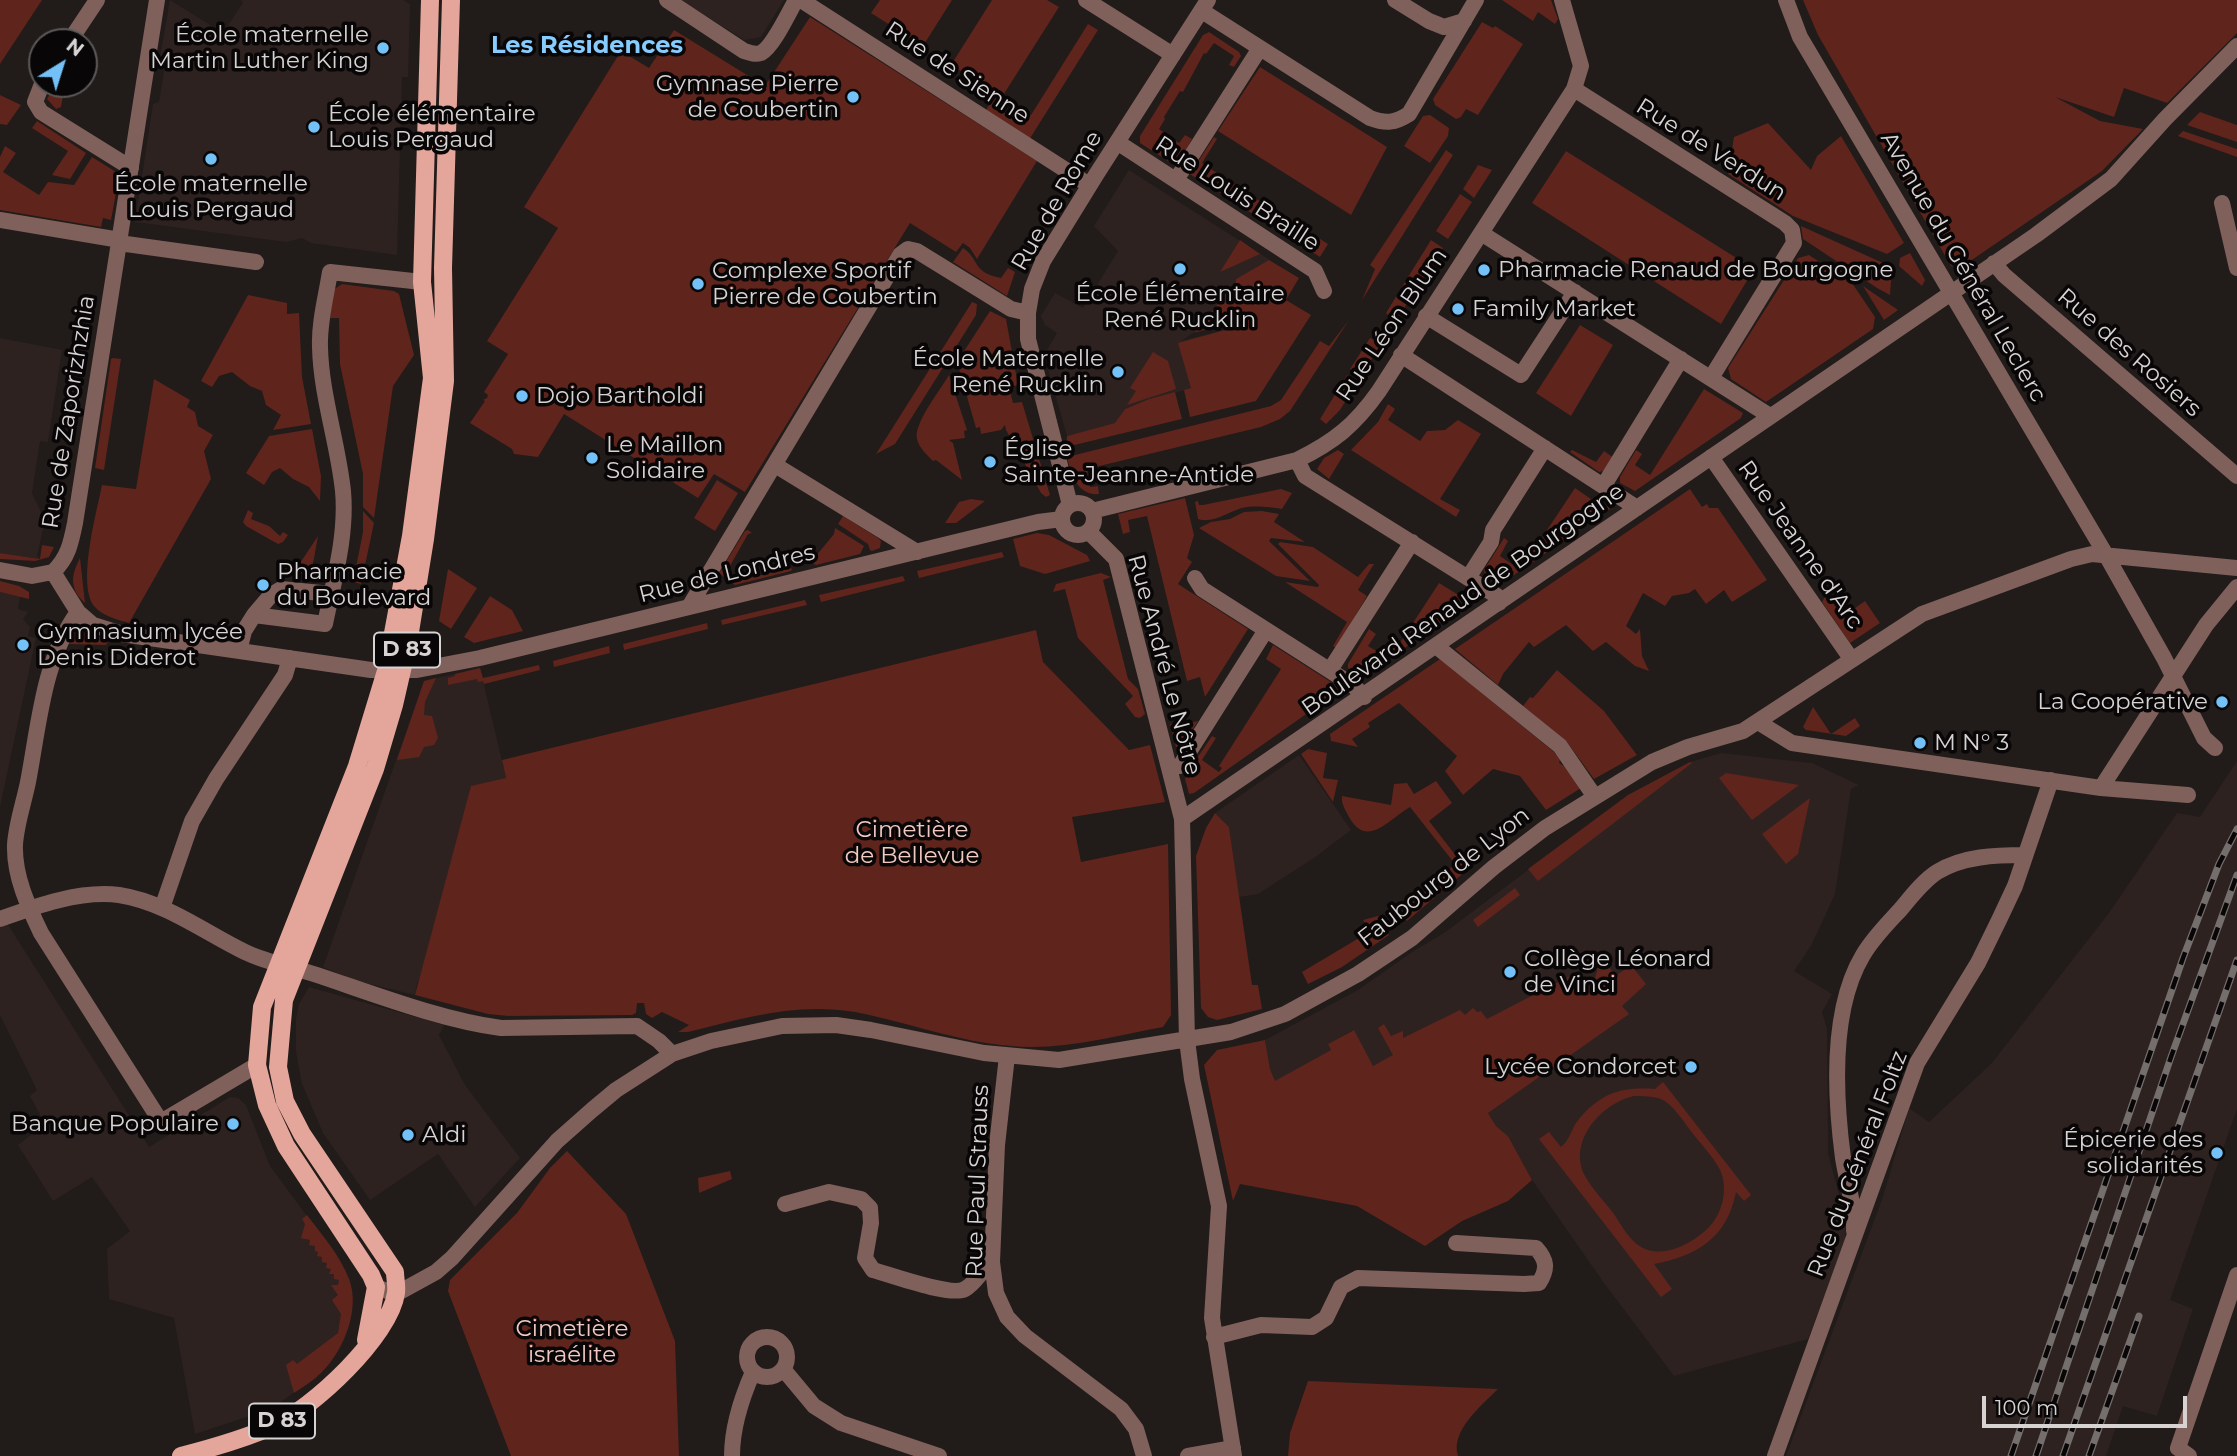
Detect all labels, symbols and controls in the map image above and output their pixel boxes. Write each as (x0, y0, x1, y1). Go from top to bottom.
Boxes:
street label: Rue de Sienne (880, 16, 1034, 130)
place label: École maternelle Martin Luther King (150, 21, 369, 75)
north arrow (28, 28, 98, 98)
district label: Les Résidences (491, 32, 683, 60)
text: N (62, 34, 88, 61)
marker: École maternelle Martin Luther King (375, 40, 391, 56)
place label: Gymnase Pierre de Coubertin (656, 70, 839, 124)
marker: Gymnase Pierre de Coubertin (845, 89, 861, 105)
street label: Rue de Verdun (1631, 93, 1791, 207)
place label: École élémentaire Louis Pergaud (328, 100, 536, 154)
marker: École élémentaire Louis Pergaud (306, 119, 322, 135)
street label: Rue de Rome (1006, 126, 1108, 276)
street label: Avenue du Général Leclerc (1874, 127, 2052, 407)
street label: Rue Louis Braille (1150, 131, 1324, 257)
marker: École maternelle Louis Pergaud (203, 151, 219, 167)
place label: École maternelle Louis Pergaud (114, 170, 308, 224)
street label: Rue Léon Blum (1331, 243, 1453, 407)
place label: Pharmacie Renaud de Bourgogne (1498, 256, 1893, 284)
place label: Complexe Sportif Pierre de Coubertin (712, 257, 938, 311)
marker: École Élémentaire René Rucklin (1172, 261, 1188, 277)
marker: Pharmacie Renaud de Bourgogne (1476, 262, 1492, 278)
marker: Complexe Sportif Pierre de Coubertin (690, 276, 706, 292)
place label: École Élémentaire René Rucklin (1075, 280, 1285, 334)
street label: Rue des Rosiers (2051, 283, 2207, 423)
street label: Rue de Zaporizhzhia (37, 293, 101, 531)
place label: Family Market (1472, 295, 1636, 323)
marker: Family Market (1450, 301, 1466, 317)
place label: École Maternelle René Rucklin (912, 345, 1104, 399)
marker: École Maternelle René Rucklin (1110, 364, 1126, 380)
place label: Dojo Bartholdi (536, 382, 704, 410)
marker: Dojo Bartholdi (514, 388, 530, 404)
place label: Le Maillon Solidaire (606, 431, 723, 485)
place label: Église Sainte-Jeanne-Antide (1004, 435, 1254, 489)
marker: Le Maillon Solidaire (584, 450, 600, 466)
marker: Église Sainte-Jeanne-Antide (982, 454, 998, 470)
street label: Rue Jeanne d'Arc (1732, 455, 1868, 635)
street label: Boulevard Renaud de Bourgogne (1297, 478, 1629, 722)
street label: Rue de Londres (636, 539, 818, 609)
street label: Rue André Le Nôtre (1121, 552, 1207, 778)
place label: Pharmacie du Boulevard (277, 558, 431, 612)
marker: Pharmacie du Boulevard (255, 577, 271, 593)
place label: Gymnasium lycée Denis Diderot (37, 618, 243, 672)
road number: D 83 (374, 632, 440, 668)
marker: Gymnasium lycée Denis Diderot (15, 637, 31, 653)
place label: La Coopérative (2037, 688, 2208, 716)
marker: La Coopérative (2214, 694, 2230, 710)
place label: M N° 3 (1934, 729, 2009, 757)
marker: M N° 3 (1912, 735, 1928, 751)
street label: Faubourg de Lyon (1353, 801, 1535, 953)
park label: Cimetière de Bellevue (845, 816, 979, 870)
place label: Collège Léonard de Vinci (1524, 945, 1711, 999)
marker: Collège Léonard de Vinci (1502, 964, 1518, 980)
street label: Rue du Général Foltz (1802, 1047, 1914, 1281)
place label: Lycée Condorcet (1484, 1053, 1677, 1081)
marker: Lycée Condorcet (1683, 1059, 1699, 1075)
street label: Rue Paul Strauss (961, 1084, 995, 1278)
place label: Banque Populaire (11, 1110, 219, 1138)
marker: Banque Populaire (225, 1116, 241, 1132)
place label: Aldi (422, 1121, 466, 1149)
place label: Épicerie des solidarités (2063, 1126, 2203, 1180)
marker: Aldi (400, 1127, 416, 1143)
marker: Épicerie des solidarités (2209, 1145, 2225, 1161)
park label: Cimetière israélite (515, 1315, 629, 1369)
scale bar (1985, 1382, 2190, 1426)
text: 100 m (1995, 1395, 2058, 1420)
road number: D 83 (249, 1404, 315, 1438)

